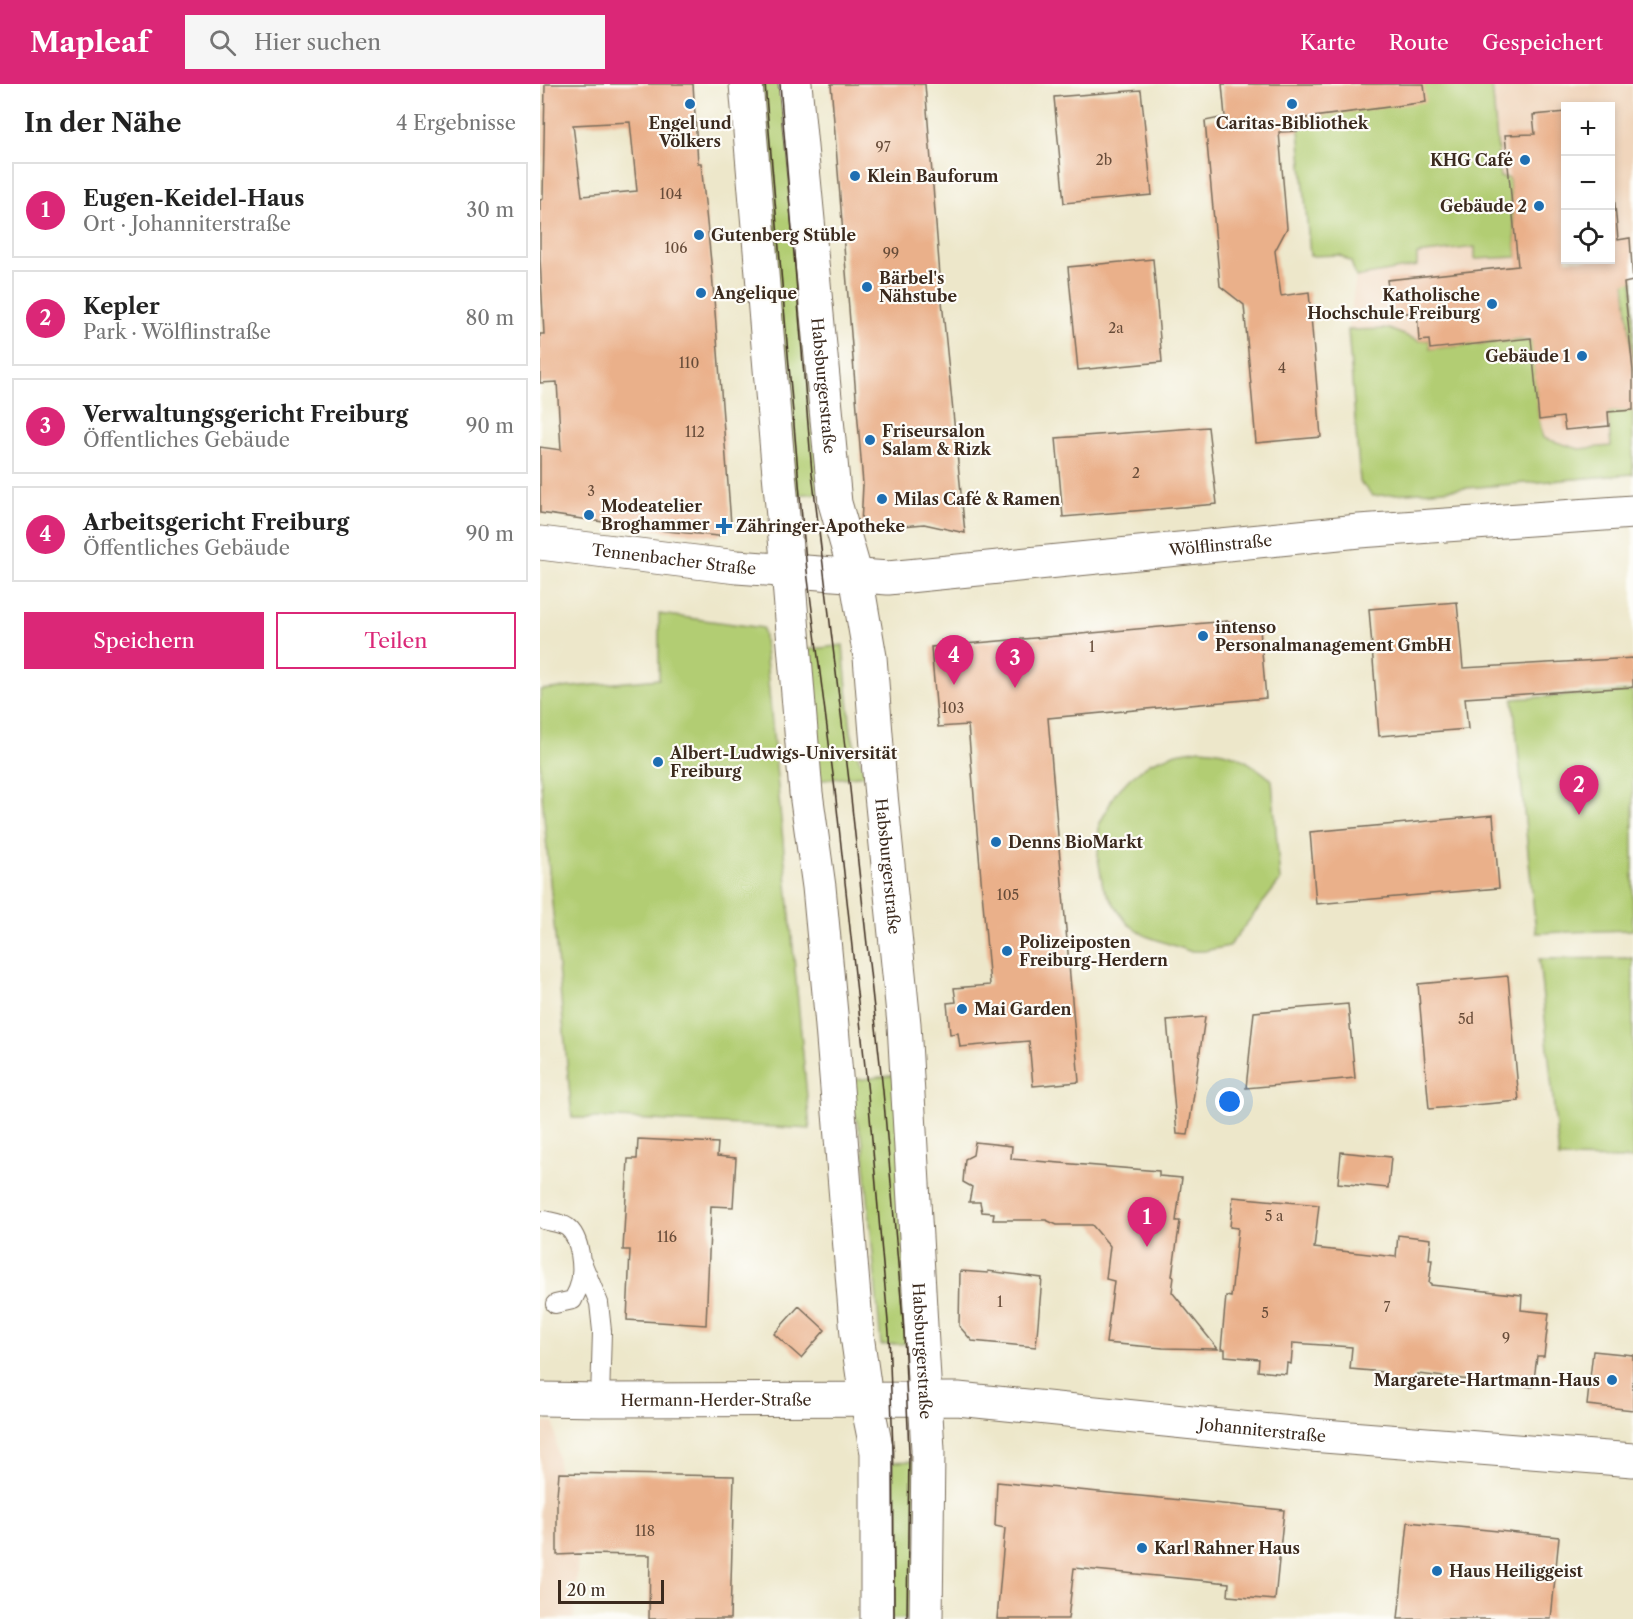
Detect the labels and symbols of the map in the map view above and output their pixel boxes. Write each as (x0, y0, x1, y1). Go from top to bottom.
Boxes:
marker: Engel und Völkers (683, 97, 697, 111)
marker: Caritas-Bibliothek (1285, 97, 1299, 111)
place label: Engel und Völkers (648, 113, 732, 151)
place label: Caritas-Bibliothek (1216, 113, 1369, 133)
house number: 97 (875, 138, 891, 156)
place label: KHG Café (1430, 150, 1513, 170)
house number: 2b (1096, 151, 1112, 169)
marker: KHG Café (1518, 153, 1532, 167)
place label: Klein Bauforum (867, 166, 999, 186)
marker: Klein Bauforum (848, 169, 862, 183)
house number: 104 (660, 185, 682, 203)
place label: Gebäude 2 (1440, 196, 1527, 216)
marker: Gebäude 2 (1532, 199, 1546, 213)
place label: Gutenberg Stüble (711, 225, 856, 245)
marker: Gutenberg Stüble (692, 228, 706, 242)
house number: 106 (665, 239, 687, 257)
house number: 99 (883, 244, 899, 262)
place label: Bärbel's Nähstube (879, 268, 958, 306)
marker: Bärbel's Nähstube (860, 280, 874, 294)
place label: Angelique (712, 283, 797, 303)
place label: Katholische Hochschule Freiburg (1307, 285, 1481, 323)
marker: Angelique (694, 286, 708, 300)
marker: Katholische Hochschule Freiburg (1485, 297, 1499, 311)
street label: Habsburgerstraße (807, 317, 840, 455)
house number: 2a (1108, 319, 1124, 337)
place label: Gebäude 1 (1485, 346, 1571, 366)
marker: Gebäude 1 (1575, 349, 1589, 363)
house number: 110 (679, 354, 699, 372)
house number: 4 (1278, 359, 1286, 377)
place label: Friseursalon Salam & Rizk (882, 421, 991, 459)
house number: 112 (685, 423, 705, 441)
marker: Friseursalon Salam & Rizk (863, 433, 877, 447)
house number: 2 (1132, 464, 1140, 482)
house number: 3 (587, 482, 595, 500)
place label: Milas Café & Ramen (894, 489, 1060, 509)
marker: Milas Café & Ramen (875, 492, 889, 506)
place label: Modeatelier Broghammer (601, 496, 710, 534)
marker: Modeatelier Broghammer (582, 508, 596, 522)
place label: Zähringer-Apotheke (736, 516, 905, 536)
marker: Zähringer-Apotheke (717, 519, 731, 533)
street label: Wölflinstraße (1167, 530, 1273, 560)
street label: Tennenbacher Straße (591, 539, 757, 578)
place label: intenso Personalmanagement GmbH (1215, 617, 1452, 655)
marker: intenso Personalmanagement GmbH (1196, 629, 1210, 643)
pin: 4 (934, 636, 974, 685)
pin: 3 (996, 638, 1034, 688)
house number: 1 (1089, 638, 1095, 656)
house number: 103 (942, 699, 964, 717)
place label: Albert-Ludwigs-Universität Freiburg (669, 743, 898, 781)
marker: Albert-Ludwigs-Universität Freiburg (651, 755, 665, 769)
pin: 2 (1560, 766, 1598, 815)
street label: Habsburgerstraße (871, 797, 905, 935)
place label: Denns BioMarkt (1008, 832, 1144, 852)
marker: Denns BioMarkt (989, 835, 1003, 849)
house number: 105 (997, 886, 1019, 904)
place label: Polizeiposten Freiburg-Herdern (1019, 932, 1168, 970)
marker: Polizeiposten Freiburg-Herdern (1000, 944, 1014, 958)
place label: Mai Garden (974, 999, 1072, 1019)
marker: Mai Garden (955, 1002, 969, 1016)
house number: 5d (1458, 1010, 1475, 1028)
your location (1215, 1087, 1244, 1116)
pin: 1 (1128, 1198, 1166, 1247)
house number: 5 a (1265, 1207, 1284, 1225)
house number: 116 (657, 1228, 677, 1246)
street label: Habsburgerstraße (909, 1282, 936, 1420)
house number: 1 (997, 1293, 1003, 1311)
house number: 7 (1384, 1298, 1391, 1316)
house number: 5 (1261, 1304, 1269, 1322)
house number: 9 (1502, 1329, 1510, 1347)
place label: Margarete-Hartmann-Haus (1374, 1370, 1600, 1390)
marker: Margarete-Hartmann-Haus (1605, 1373, 1619, 1387)
street label: Hermann-Herder-Straße (620, 1389, 812, 1410)
street label: Johanniterstraße (1195, 1413, 1327, 1446)
house number: 118 (635, 1522, 655, 1540)
place label: Karl Rahner Haus (1154, 1538, 1300, 1558)
marker: Karl Rahner Haus (1135, 1541, 1149, 1555)
place label: Haus Heiliggeist (1449, 1561, 1584, 1581)
marker: Haus Heiliggeist (1430, 1564, 1444, 1578)
scale bar (558, 1577, 664, 1604)

